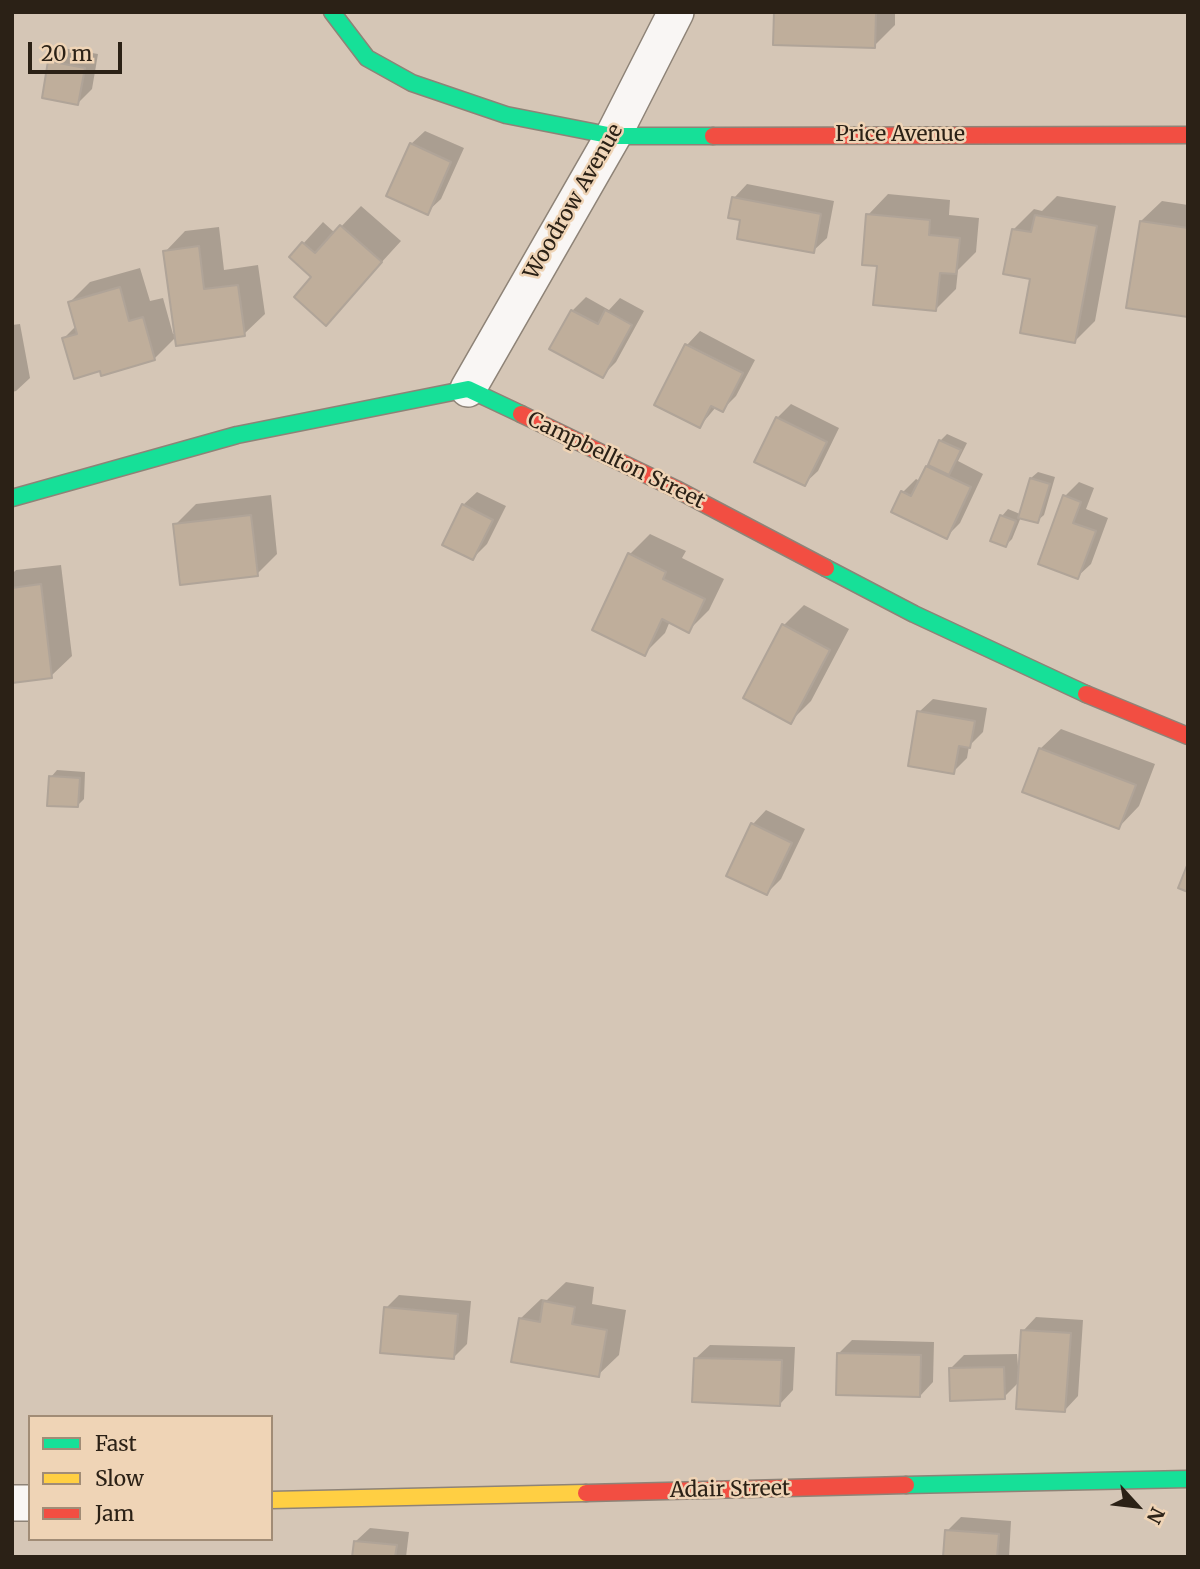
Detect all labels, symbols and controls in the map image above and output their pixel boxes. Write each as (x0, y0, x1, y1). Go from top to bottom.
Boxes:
scale bar (32, 28, 126, 72)
text: 20 m (41, 40, 92, 67)
street label: Woodrow Avenue (519, 120, 629, 284)
street label: Price Avenue (835, 122, 965, 148)
street label: Campbellton Street (523, 407, 709, 515)
legend (28, 1415, 273, 1541)
text: Fast (95, 1430, 137, 1457)
text: Slow (95, 1465, 144, 1492)
north arrow (1102, 1471, 1172, 1541)
street label: Adair Street (670, 1476, 790, 1504)
text: Jam (95, 1500, 134, 1527)
text: N (1142, 1503, 1170, 1528)

